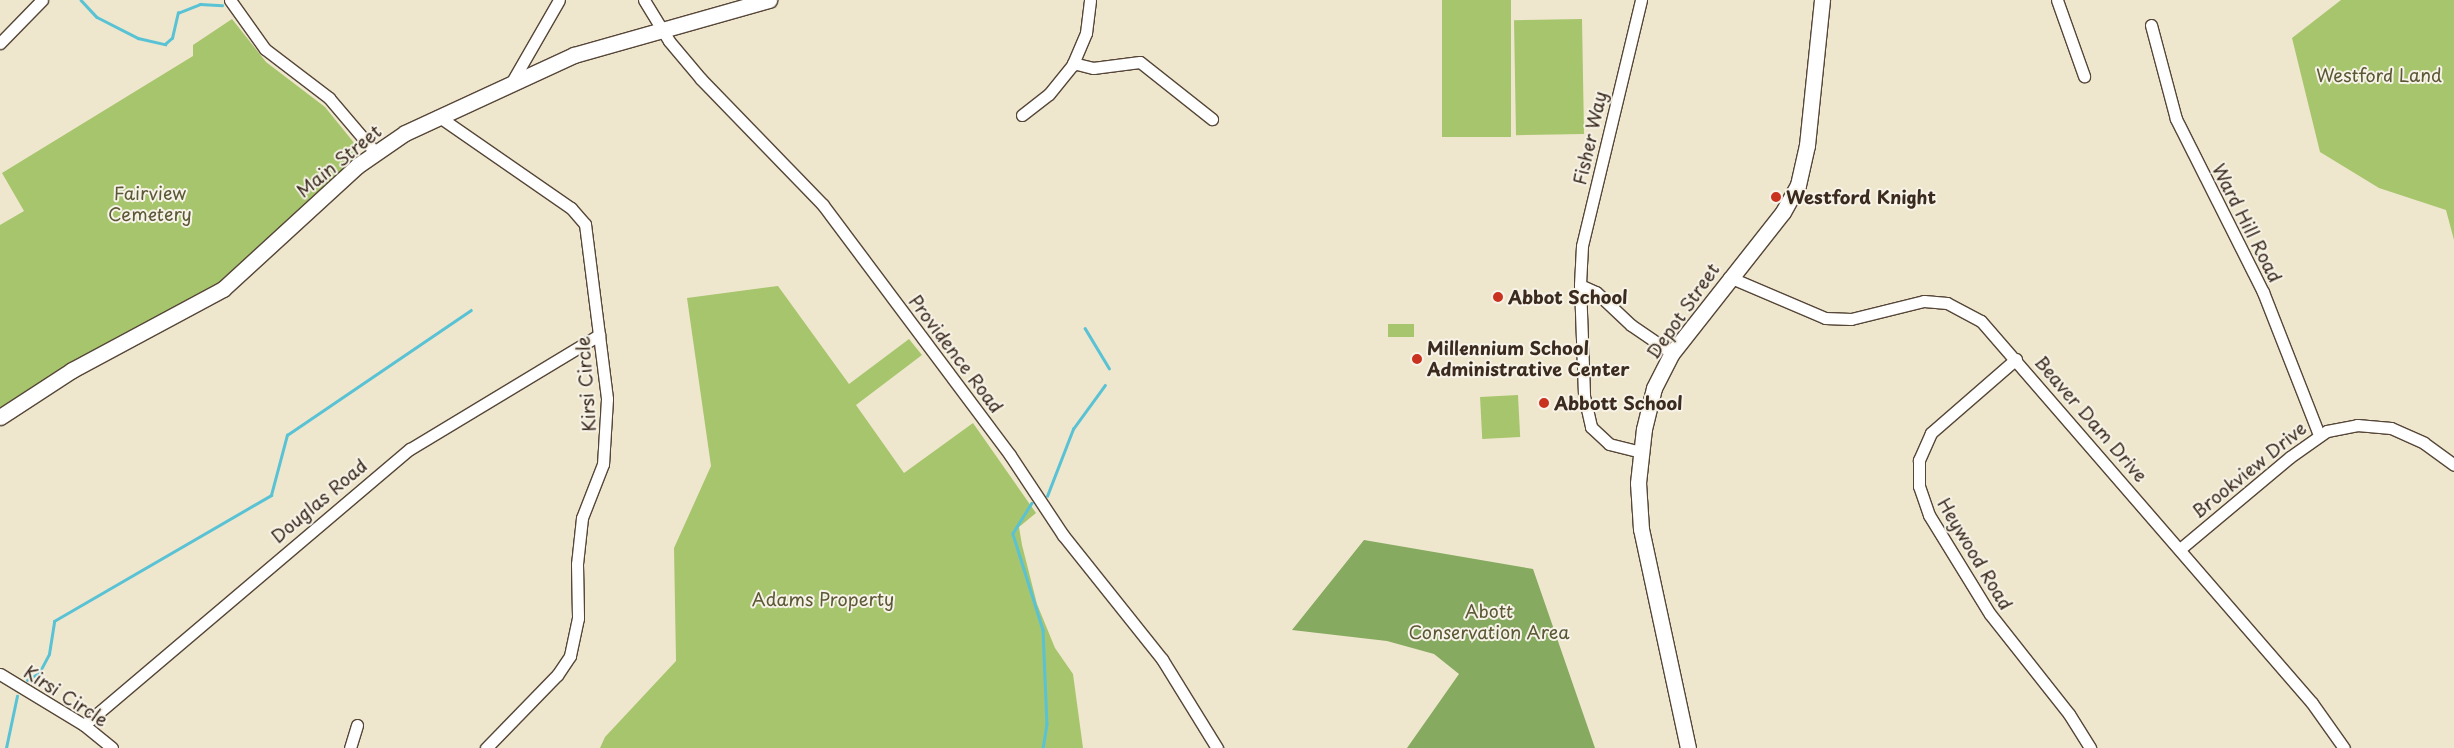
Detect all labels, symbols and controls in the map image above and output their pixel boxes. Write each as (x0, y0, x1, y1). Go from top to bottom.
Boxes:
park label: Westford Land (2316, 64, 2442, 86)
street label: Fisher Way (1569, 88, 1611, 188)
street label: Main Street (292, 120, 386, 202)
street label: Ward Hill Road (2208, 160, 2286, 286)
park label: Fairview Cemetery (108, 183, 192, 225)
place label: Westford Knight (1786, 186, 1936, 208)
marker: Westford Knight (1770, 191, 1782, 203)
street label: Depot Street (1642, 259, 1724, 363)
place label: Abbot School (1508, 286, 1629, 308)
street label: Providence Road (905, 291, 1007, 417)
marker: Abbot School (1492, 291, 1504, 303)
street label: Kirsi Circle (572, 335, 600, 433)
place label: Millennium School Administrative Center (1427, 338, 1630, 380)
street label: Beaver Dam Drive (2031, 352, 2151, 486)
marker: Millennium School Administrative Center (1411, 353, 1423, 365)
place label: Abbott School (1554, 392, 1683, 414)
marker: Abbott School (1538, 397, 1550, 409)
street label: Brookview Drive (2187, 417, 2311, 523)
street label: Douglas Road (267, 455, 371, 547)
street label: Heywood Road (1933, 494, 2017, 614)
park label: Adams Property (752, 588, 894, 610)
park label: Abott Conservation Area (1408, 601, 1570, 644)
street label: Kirsi Circle (20, 661, 112, 731)

